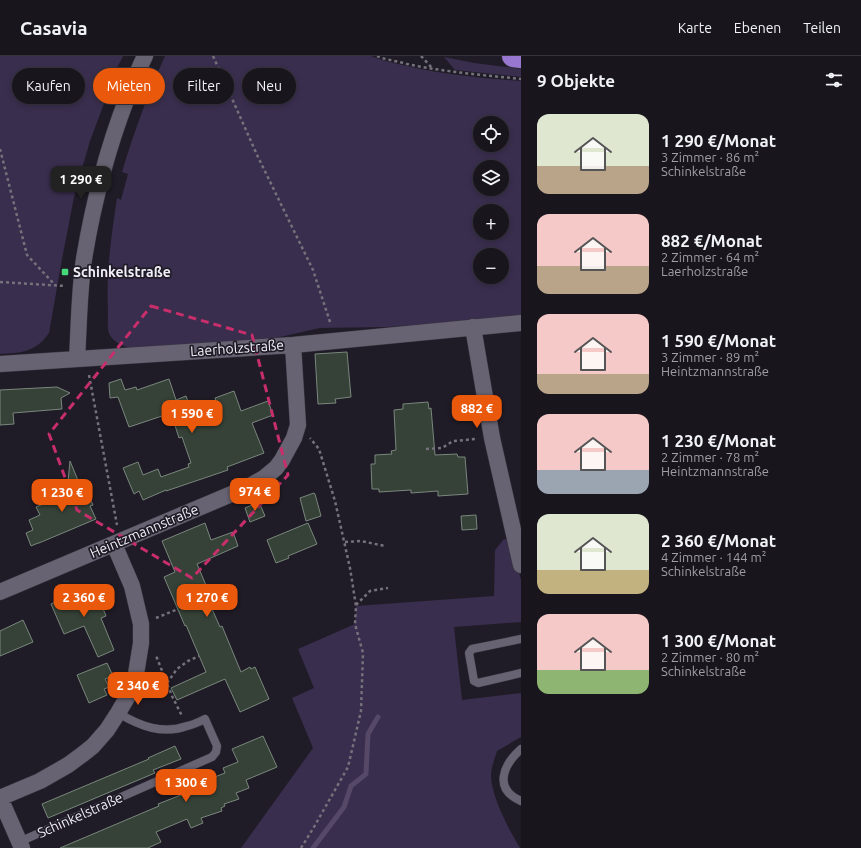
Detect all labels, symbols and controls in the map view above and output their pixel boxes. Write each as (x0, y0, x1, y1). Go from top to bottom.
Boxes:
text: Casavia (20, 17, 87, 39)
text: Karte (678, 20, 712, 36)
text: Ebenen (734, 20, 781, 36)
text: Teilen (803, 20, 841, 36)
chip: Kaufen (12, 68, 85, 104)
chip: Mieten (93, 68, 165, 104)
chip: Filter (173, 68, 234, 104)
chip: Neu (242, 68, 296, 104)
icon: filters (823, 69, 845, 91)
text: 9 Objekte (537, 71, 615, 90)
map controls (473, 116, 509, 284)
button: locate (473, 116, 509, 152)
icon: home (569, 130, 617, 178)
text: 1 290 €/Monat (661, 131, 776, 150)
text: 3 Zimmer · 86 m² (661, 150, 759, 164)
button: layers (473, 160, 509, 196)
text: Schinkelstraße (661, 164, 746, 178)
pin: 1 290 € (44, 166, 118, 200)
text: 1 290 € (60, 172, 102, 186)
button: + (473, 204, 509, 240)
icon: home (569, 230, 617, 278)
text: 882 €/Monat (661, 231, 762, 250)
button: − (473, 248, 509, 284)
text: 2 Zimmer · 64 m² (661, 250, 759, 264)
place label: Schinkelstraße (73, 264, 171, 280)
text: Laerholzstraße (661, 264, 748, 278)
marker: Schinkelstraße (60, 267, 70, 277)
icon: home (569, 330, 617, 378)
text: 1 590 €/Monat (661, 331, 776, 350)
street label: Laerholzstraße (190, 337, 284, 359)
text: 3 Zimmer · 89 m² (661, 350, 759, 364)
text: Heintzmannstraße (661, 364, 769, 378)
pin: 882 € (449, 395, 505, 429)
pin: 1 590 € (155, 400, 229, 434)
text: 882 € (461, 401, 493, 415)
text: 1 590 € (171, 406, 213, 420)
icon: home (569, 430, 617, 478)
text: 1 230 €/Monat (661, 431, 776, 450)
text: 2 Zimmer · 78 m² (661, 450, 759, 464)
text: Heintzmannstraße (661, 464, 769, 478)
pin: 974 € (227, 478, 283, 512)
pin: 1 230 € (25, 479, 99, 513)
text: 974 € (239, 484, 271, 498)
text: 1 230 € (41, 485, 83, 499)
street label: Heintzmannstraße (87, 501, 201, 561)
icon: home (569, 530, 617, 578)
text: 2 360 €/Monat (661, 531, 776, 550)
text: 4 Zimmer · 144 m² (661, 550, 767, 564)
text: Schinkelstraße (661, 564, 746, 578)
pin: 2 360 € (47, 584, 121, 618)
pin: 1 270 € (170, 584, 244, 618)
text: 2 360 € (63, 590, 105, 604)
text: 1 270 € (186, 590, 228, 604)
icon: home (569, 630, 617, 678)
text: 1 300 €/Monat (661, 631, 776, 650)
text: 2 Zimmer · 80 m² (661, 650, 759, 664)
text: Schinkelstraße (661, 664, 746, 678)
pin: 2 340 € (101, 672, 175, 706)
text: 2 340 € (117, 678, 159, 692)
pin: 1 300 € (149, 769, 223, 803)
text: 1 300 € (165, 775, 207, 789)
street label: Schinkelstraße (35, 789, 125, 841)

